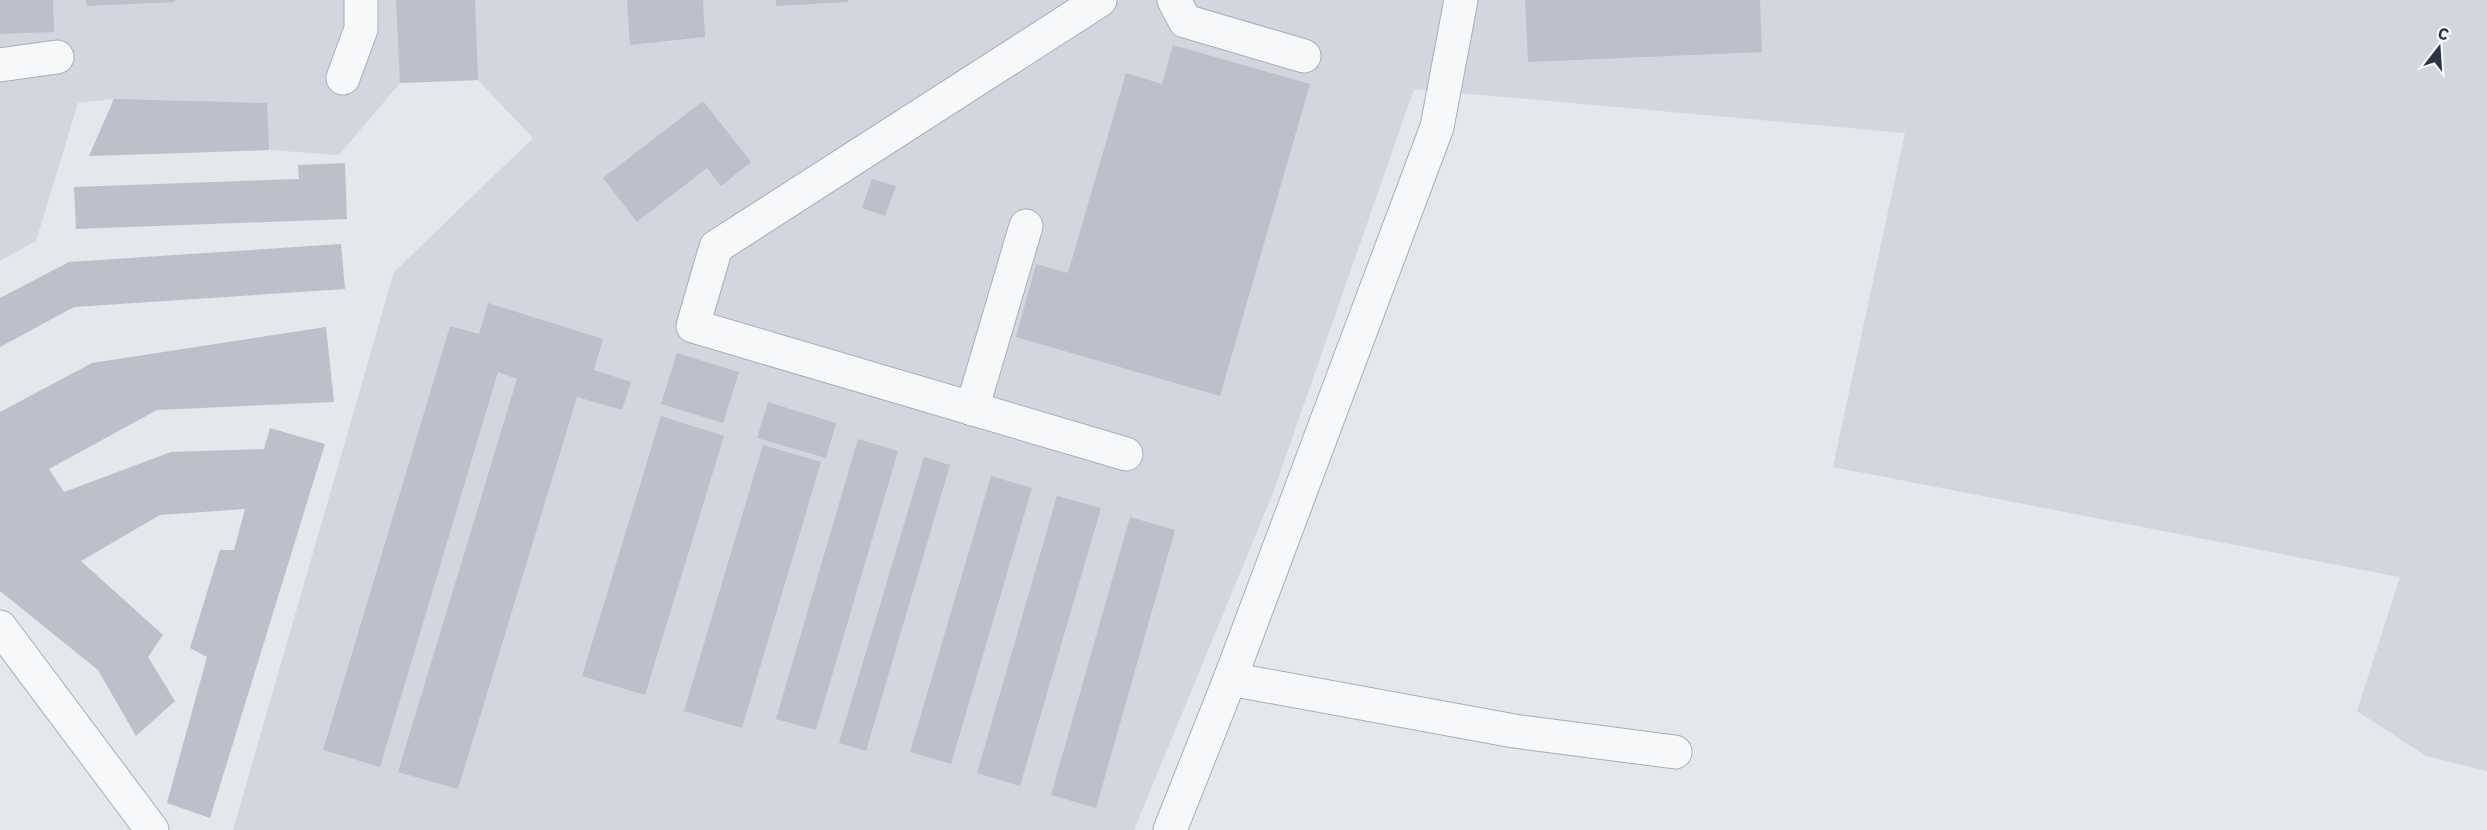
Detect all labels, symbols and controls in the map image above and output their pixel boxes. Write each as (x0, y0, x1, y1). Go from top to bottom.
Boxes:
north arrow (2409, 18, 2469, 78)
text: С (2435, 23, 2451, 45)

